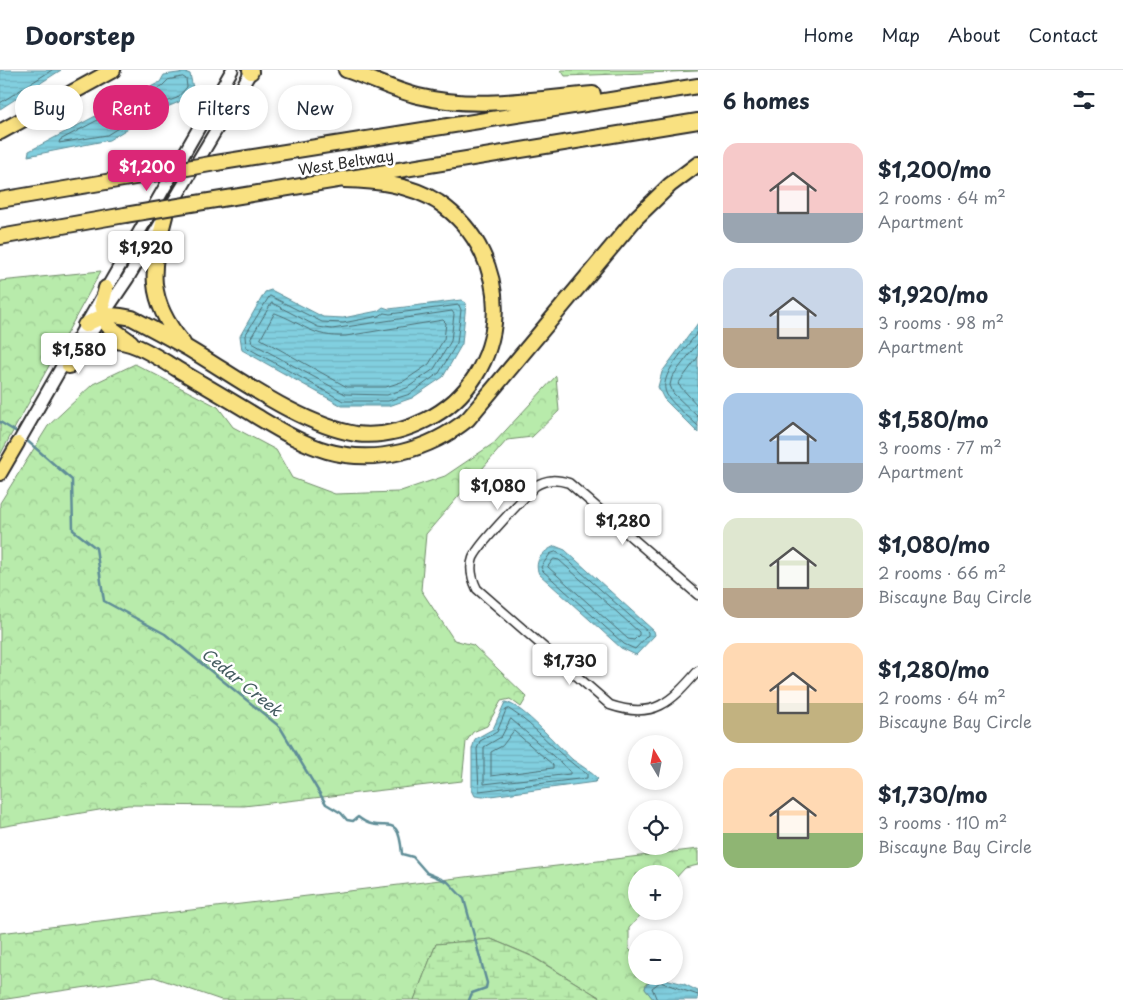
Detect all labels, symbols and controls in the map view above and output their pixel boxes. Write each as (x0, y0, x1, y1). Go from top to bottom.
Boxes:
text: Doorstep (25, 17, 135, 53)
text: Home (803, 21, 853, 48)
text: Map (881, 21, 920, 48)
text: About (948, 21, 1000, 48)
text: Contact (1028, 21, 1098, 48)
text: 6 homes (723, 84, 809, 116)
chip: Buy (15, 85, 83, 130)
chip: Rent (93, 85, 169, 130)
chip: Filters (179, 85, 268, 130)
chip: New (278, 85, 352, 130)
icon: filters (1070, 86, 1098, 114)
street label: West Beltway (297, 143, 395, 180)
pin: $1,200 (106, 150, 188, 192)
text: $1,200/mo (878, 153, 991, 185)
text: $1,200 (119, 154, 175, 178)
icon: home (763, 163, 823, 223)
text: 2 rooms · 64 m² (878, 185, 1006, 209)
text: Apartment (878, 209, 963, 233)
pin: $1,920 (105, 230, 187, 273)
text: $1,920 (119, 235, 173, 259)
text: $1,920/mo (878, 278, 988, 310)
icon: home (763, 288, 823, 348)
text: 3 rooms · 98 m² (878, 310, 1004, 334)
pin: $1,580 (38, 332, 120, 375)
text: Apartment (878, 334, 963, 358)
text: $1,580 (52, 337, 106, 361)
text: $1,580/mo (878, 403, 988, 435)
icon: home (763, 413, 823, 473)
text: 3 rooms · 77 m² (878, 435, 1002, 459)
text: Apartment (878, 459, 963, 483)
pin: $1,080 (457, 468, 539, 511)
text: $1,080 (470, 473, 526, 497)
pin: $1,280 (582, 504, 664, 546)
text: $1,280 (596, 508, 650, 532)
text: $1,080/mo (878, 528, 990, 560)
icon: home (763, 538, 823, 598)
text: 2 rooms · 66 m² (878, 560, 1006, 584)
text: Biscayne Bay Circle (878, 584, 1032, 608)
water label: Cedar Creek (197, 641, 289, 722)
pin: $1,730 (529, 644, 611, 686)
text: $1,730 (543, 648, 597, 672)
text: $1,280/mo (878, 653, 989, 685)
icon: home (763, 663, 823, 723)
text: 2 rooms · 64 m² (878, 685, 1006, 709)
text: Biscayne Bay Circle (878, 709, 1032, 733)
north arrow (628, 735, 682, 790)
map controls (628, 735, 683, 985)
text: $1,730/mo (878, 778, 987, 810)
icon: home (763, 788, 823, 848)
button: locate (628, 800, 683, 855)
text: 3 rooms · 110 m² (878, 810, 1007, 834)
text: Biscayne Bay Circle (878, 834, 1032, 858)
button: + (628, 865, 683, 920)
button: − (628, 930, 683, 985)

